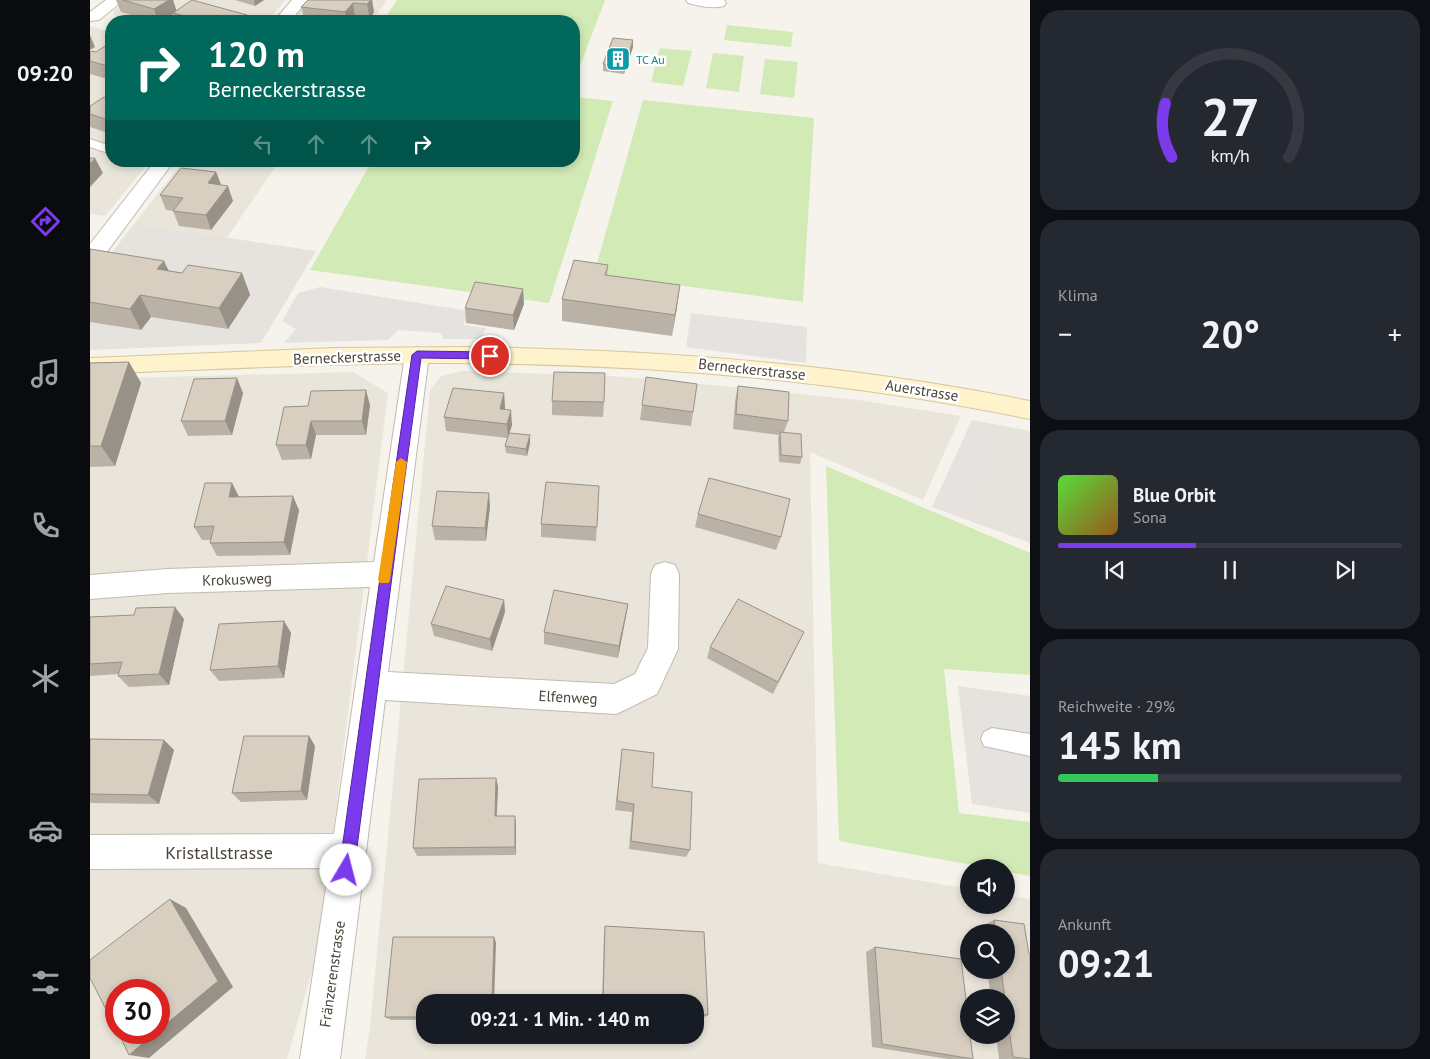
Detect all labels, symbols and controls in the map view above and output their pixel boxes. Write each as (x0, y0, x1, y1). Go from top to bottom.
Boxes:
text: 120 m (208, 31, 305, 77)
icon: right (125, 35, 190, 100)
building icon: TC Au (605, 46, 631, 72)
place label: TC Au (636, 52, 665, 67)
text: 09:20 (17, 59, 73, 87)
text: Berneckerstrasse (208, 75, 366, 103)
text: 27 (1201, 83, 1259, 150)
icon: left (249, 130, 277, 158)
icon: ahead (302, 130, 330, 158)
icon: ahead (355, 130, 383, 158)
icon: right (408, 130, 436, 158)
text: km/h (1210, 144, 1250, 167)
icon: directions (28, 204, 63, 239)
text: Klima (1058, 285, 1098, 305)
text: 20° (1200, 309, 1260, 358)
text: − (1058, 315, 1072, 352)
text: + (1388, 315, 1402, 352)
pin (469, 335, 511, 377)
icon: arrive (476, 342, 504, 370)
street label: Berneckerstrasse (293, 346, 401, 368)
street label: Berneckerstrasse (697, 354, 807, 384)
icon: music (28, 356, 63, 391)
street label: Auerstrasse (884, 375, 960, 405)
text: Blue Orbit (1133, 483, 1216, 507)
text: Sona (1133, 507, 1167, 527)
icon: phone (28, 508, 63, 543)
icon: previous (1101, 556, 1129, 584)
icon: pause (1216, 556, 1244, 584)
icon: next (1331, 556, 1359, 584)
street label: Krokusweg (202, 568, 272, 590)
icon: climate (28, 661, 63, 696)
street label: Elfenweg (538, 686, 598, 708)
text: Reichweite · 29% (1058, 696, 1175, 716)
text: 145 km (1058, 720, 1182, 769)
icon: car (28, 813, 63, 848)
street label: Kristallstrasse (165, 841, 273, 864)
position arrow (319, 843, 371, 895)
map controls (960, 859, 1015, 1044)
button: sound (960, 859, 1015, 914)
text: Ankunft (1058, 914, 1111, 934)
street label: Fränzerenstrasse (315, 919, 349, 1029)
button: search (960, 924, 1015, 979)
text: 09:21 (1058, 938, 1154, 987)
icon: filters (28, 965, 63, 1000)
speed limit sign: 30 (105, 979, 170, 1044)
button: layers (960, 989, 1015, 1044)
text: 09:21 · 1 Min. · 140 m (470, 1007, 650, 1031)

